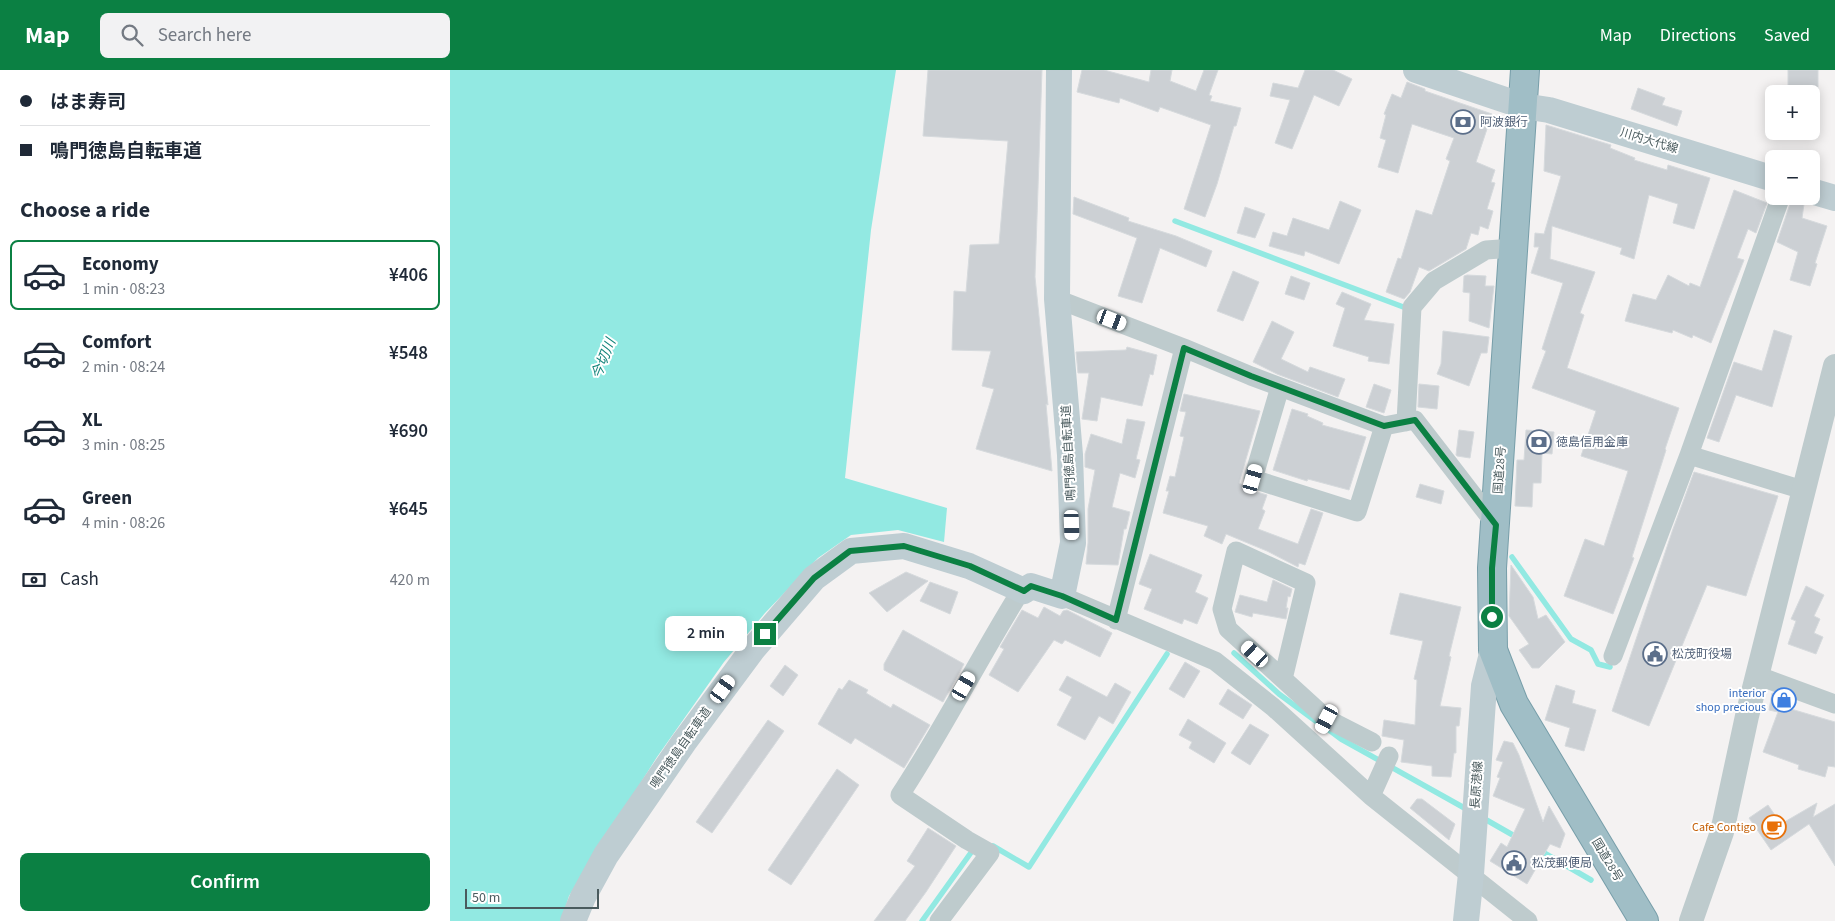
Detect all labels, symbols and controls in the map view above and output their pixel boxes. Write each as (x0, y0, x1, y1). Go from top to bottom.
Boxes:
search box (100, 13, 450, 58)
text: Map (25, 18, 70, 53)
icon: search (118, 21, 146, 49)
text: Search here (158, 22, 251, 49)
text: Map (1600, 23, 1632, 48)
text: Directions (1660, 23, 1736, 48)
text: Saved (1764, 23, 1810, 48)
map controls (1765, 85, 1820, 205)
button: + (1765, 85, 1820, 140)
text: はま寿司 (50, 89, 126, 116)
bank icon: 阿波銀行 (1450, 109, 1476, 135)
place label: 阿波銀行 (1480, 114, 1528, 131)
street label: 川内大代線 (1618, 124, 1680, 158)
text: 鳴門徳島自転車道 (50, 138, 202, 165)
button: − (1765, 150, 1820, 205)
text: Choose a ride (20, 194, 150, 226)
text: Economy (82, 251, 159, 278)
icon: car (22, 253, 67, 298)
text: ¥406 (389, 262, 428, 289)
text: 1 min · 08:23 (82, 278, 165, 300)
car (1095, 308, 1128, 332)
text: Comfort (82, 329, 152, 356)
icon: car (22, 331, 67, 376)
water label: 今切川 (587, 334, 622, 382)
text: ¥548 (389, 340, 428, 367)
text: 2 min · 08:24 (82, 356, 165, 378)
street label: 鳴門徳島自転車道 (1058, 405, 1080, 501)
text: XL (82, 407, 103, 434)
icon: car (22, 409, 67, 454)
text: ¥690 (389, 418, 428, 445)
bank icon: 徳島信用金庫 (1526, 429, 1552, 455)
text: 3 min · 08:25 (82, 434, 165, 456)
place label: 徳島信用金庫 (1556, 434, 1628, 451)
street label: 国道28号 (1490, 445, 1510, 495)
car (1241, 463, 1264, 495)
text: Green (82, 485, 132, 512)
icon: car (22, 487, 67, 532)
text: ¥645 (389, 496, 428, 523)
car (1063, 510, 1080, 540)
text: 4 min · 08:26 (82, 512, 165, 534)
icon: cash (20, 566, 48, 594)
text: Cash (60, 566, 99, 593)
text: 420 m (390, 569, 430, 591)
route start (1481, 606, 1503, 628)
callout: 2 min (665, 616, 748, 652)
text: 2 min (687, 622, 725, 644)
route end (754, 623, 776, 645)
car (1238, 638, 1271, 670)
public building icon: 松茂町役場 (1642, 641, 1668, 667)
place label: 松茂町役場 (1672, 646, 1732, 663)
car (950, 669, 977, 703)
car (708, 672, 737, 706)
place label: interior shop precious (1696, 685, 1767, 716)
shop icon: interior shop precious (1771, 687, 1797, 713)
car (1313, 702, 1340, 736)
street label: 鳴門徳島自転車道 (647, 704, 715, 792)
street label: 長原港線 (1467, 760, 1487, 810)
cafe icon: Cafe Contigo (1761, 814, 1787, 840)
place label: Cafe Contigo (1692, 819, 1756, 836)
street label: 国道28号 (1587, 835, 1627, 885)
public building icon: 松茂郵便局 (1501, 850, 1527, 876)
button: Confirm (20, 853, 430, 911)
place label: 松茂郵便局 (1532, 855, 1592, 872)
scale bar (465, 886, 599, 909)
text: 50 m (472, 888, 500, 908)

